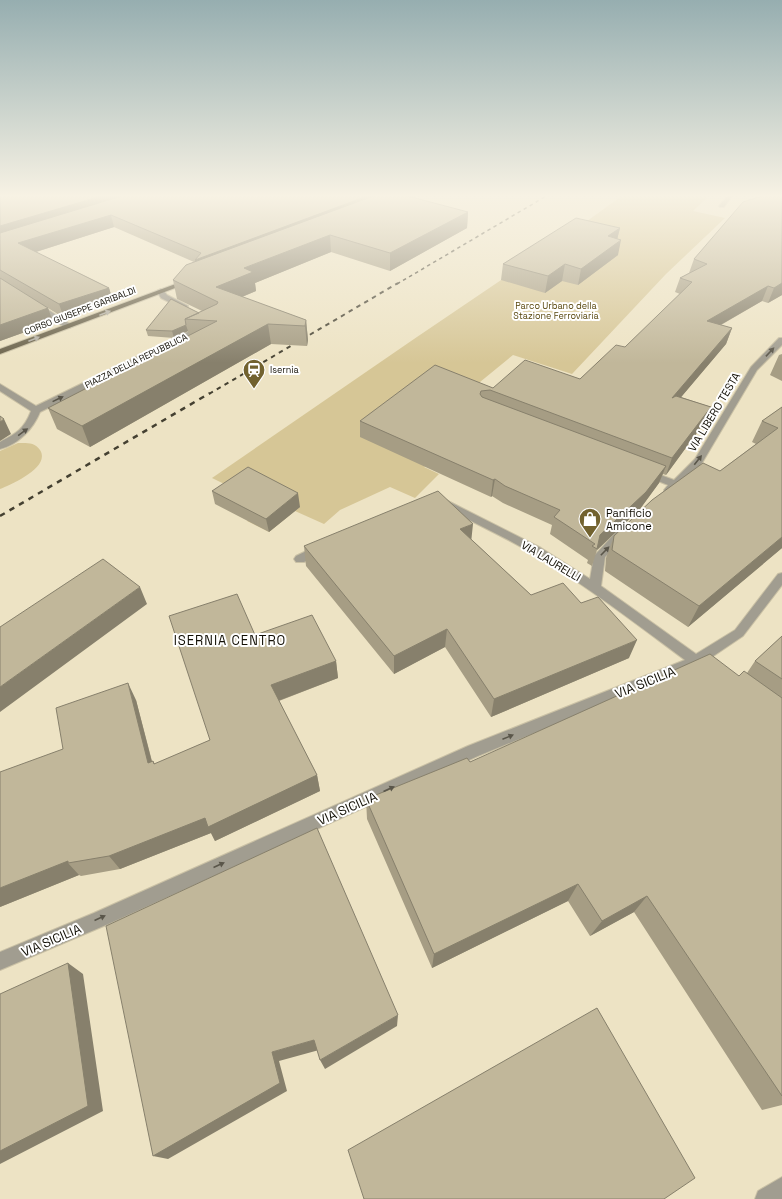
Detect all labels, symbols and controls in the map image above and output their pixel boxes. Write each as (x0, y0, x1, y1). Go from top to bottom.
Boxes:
street label: CORSO GIUSEPPE GARIBALDI (23, 284, 137, 338)
park label: Parco Urbano della Stazione Ferroviaria (513, 300, 599, 322)
one-way arrow (100, 309, 112, 315)
street label: PIAZZA DELLA REPUBBLICA (83, 331, 190, 391)
one-way arrow (29, 336, 41, 342)
one-way arrow (765, 347, 774, 358)
station icon: Isernia (241, 357, 267, 390)
place label: Isernia (270, 364, 299, 376)
street label: VIA LIBERO TESTA (685, 370, 743, 454)
one-way arrow (52, 396, 64, 402)
one-way arrow (17, 428, 28, 436)
one-way arrow (694, 455, 702, 466)
shop icon: Panificio Amicone (577, 506, 603, 539)
place label: Panificio Amicone (606, 506, 652, 533)
street label: VIA LAURELLI (519, 538, 583, 584)
one-way arrow (600, 546, 610, 556)
district label: ISERNIA CENTRO (174, 632, 286, 649)
street label: VIA SICILIA (612, 663, 678, 702)
one-way arrow (502, 734, 513, 740)
one-way arrow (383, 786, 394, 792)
street label: VIA SICILIA (315, 788, 380, 829)
one-way arrow (213, 862, 225, 868)
one-way arrow (95, 915, 107, 921)
street label: VIA SICILIA (19, 920, 84, 961)

